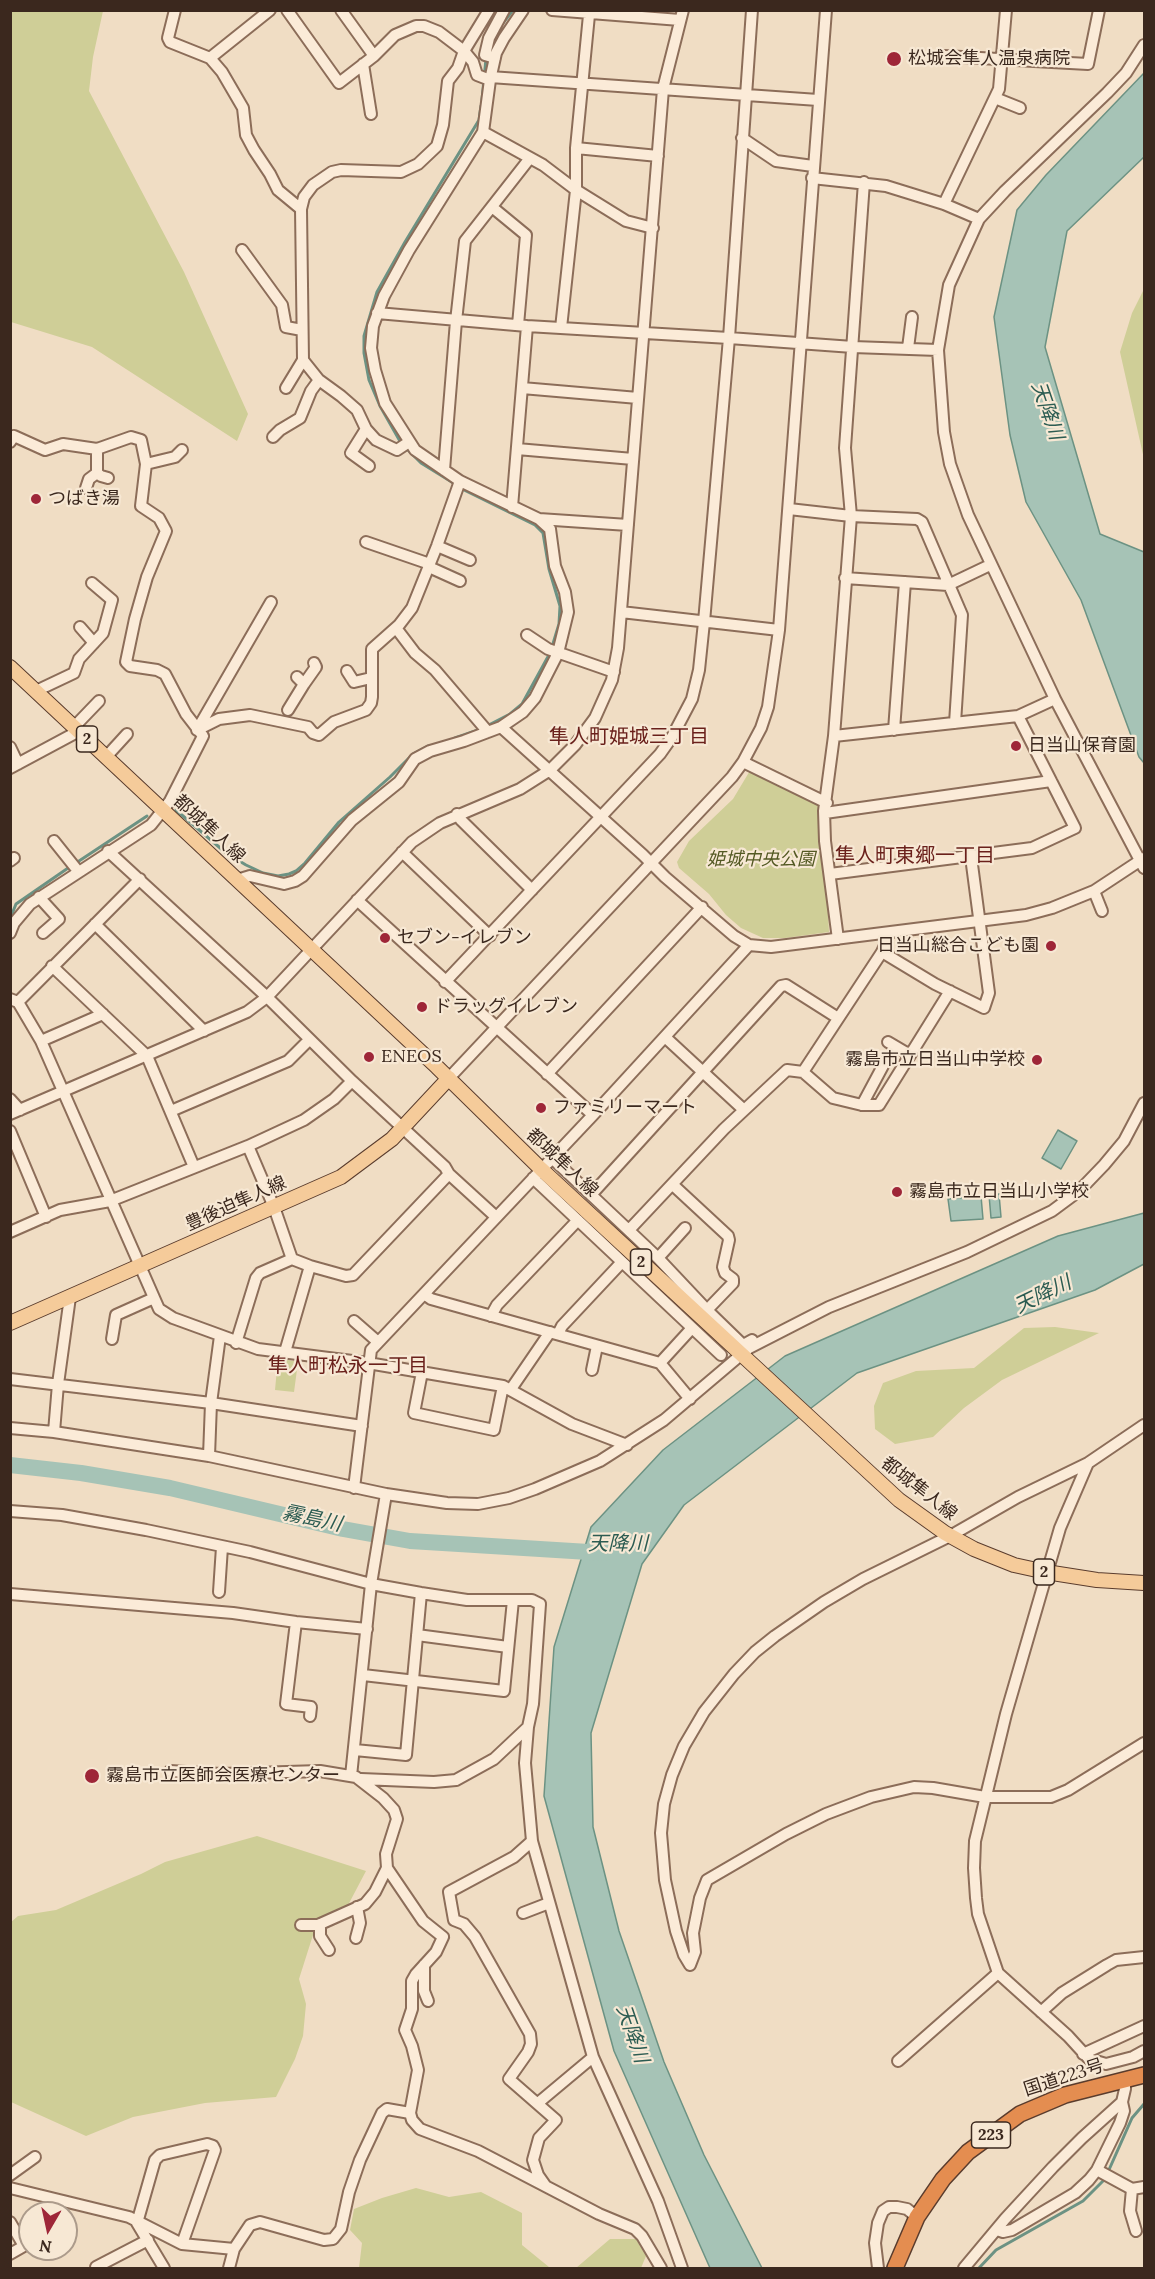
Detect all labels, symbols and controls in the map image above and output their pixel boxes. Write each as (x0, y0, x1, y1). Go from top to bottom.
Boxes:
place label: 松城会隼人温泉病院 (908, 48, 1070, 70)
marker: 松城会隼人温泉病院 (885, 50, 903, 68)
water label: 天降川 (1026, 379, 1068, 443)
place label: つばき湯 (48, 488, 120, 510)
marker: つばき湯 (29, 492, 43, 506)
district label: 隼人町姫城三丁目 (549, 725, 709, 749)
road number: 2 (76, 726, 98, 752)
place label: 日当山保育園 (1028, 735, 1136, 757)
marker: 日当山保育園 (1009, 739, 1023, 753)
street label: 都城隼人線 (169, 790, 249, 868)
district label: 隼人町東郷一丁目 (835, 844, 995, 868)
park label: 姫城中央公園 (707, 849, 815, 871)
place label: セブン-イレブン (397, 927, 532, 949)
marker: セブン-イレブン (378, 931, 392, 945)
place label: 日当山総合こども園 (877, 935, 1039, 957)
marker: 日当山総合こども園 (1044, 939, 1058, 953)
place label: ドラッグイレブン (434, 996, 578, 1018)
marker: ドラッグイレブン (415, 1000, 429, 1014)
place label: ENEOS (381, 1046, 442, 1068)
place label: 霧島市立日当山中学校 (845, 1049, 1025, 1071)
marker: ENEOS (362, 1050, 376, 1064)
marker: 霧島市立日当山中学校 (1030, 1053, 1044, 1067)
place label: ファミリーマート (553, 1097, 697, 1119)
marker: ファミリーマート (534, 1101, 548, 1115)
street label: 都城隼人線 (522, 1124, 602, 1202)
street label: 豊後迫隼人線 (182, 1172, 290, 1236)
place label: 霧島市立日当山小学校 (909, 1181, 1089, 1203)
marker: 霧島市立日当山小学校 (890, 1185, 904, 1199)
road number: 2 (630, 1249, 652, 1275)
water label: 天降川 (1011, 1271, 1075, 1319)
district label: 隼人町松永一丁目 (268, 1354, 428, 1378)
street label: 都城隼人線 (877, 1453, 961, 1525)
water label: 霧島川 (280, 1501, 344, 1537)
water label: 天降川 (588, 1532, 648, 1556)
road number: 2 (1034, 1559, 1054, 1585)
place label: 霧島市立医師会医療センター (106, 1765, 340, 1787)
marker: 霧島市立医師会医療センター (83, 1767, 101, 1785)
water label: 天降川 (611, 2002, 653, 2066)
street label: 国道223号 (1021, 2055, 1107, 2101)
road number: 223 (972, 2122, 1010, 2148)
north arrow (18, 2201, 78, 2261)
text: N (38, 2236, 53, 2258)

